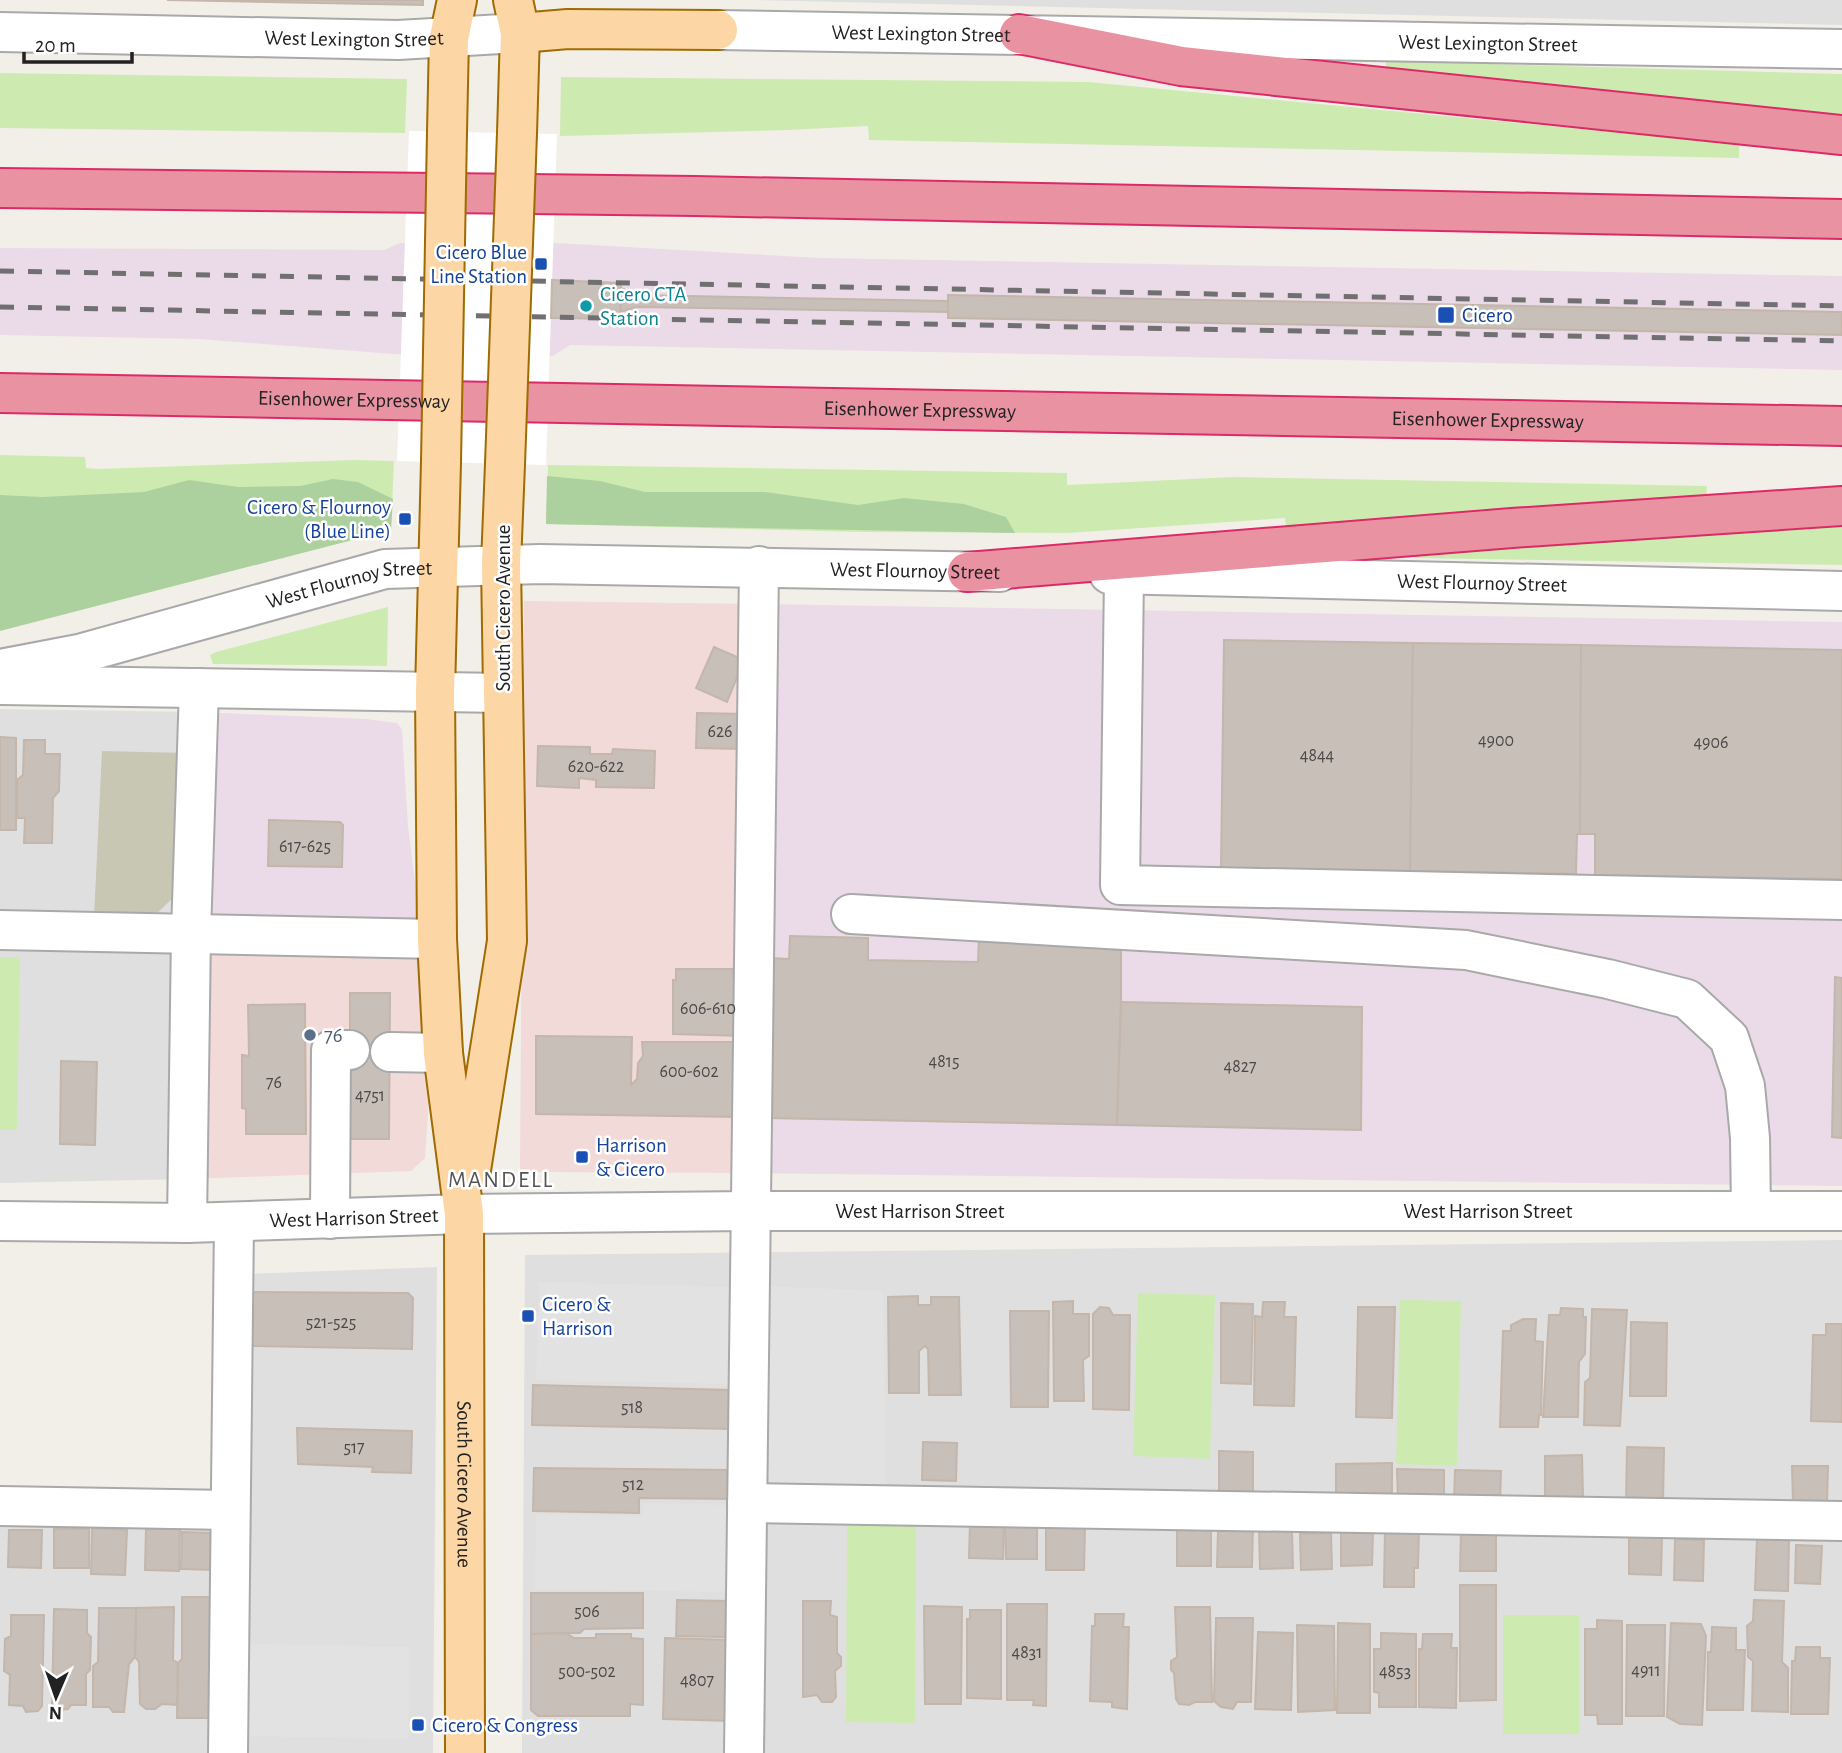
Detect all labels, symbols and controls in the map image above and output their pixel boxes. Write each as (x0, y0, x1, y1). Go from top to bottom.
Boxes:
scale bar (24, 21, 133, 65)
street label: West Lexington Street (831, 22, 1011, 46)
street label: West Lexington Street (264, 27, 444, 51)
street label: West Lexington Street (1398, 32, 1578, 56)
text: 20 m (35, 35, 76, 56)
place label: Cicero Blue Line Station (430, 242, 527, 287)
marker: Cicero Blue Line Station (533, 256, 549, 272)
place label: Cicero CTA Station (600, 284, 687, 329)
marker: Cicero CTA Station (578, 298, 594, 314)
marker: Cicero (1436, 305, 1456, 325)
place label: Cicero (1462, 305, 1513, 326)
street label: Eisenhower Expressway (258, 388, 450, 412)
street label: Eisenhower Expressway (824, 398, 1016, 422)
street label: Eisenhower Expressway (1391, 408, 1584, 432)
place label: Cicero & Flournoy (Blue Line) (247, 497, 391, 542)
marker: Cicero & Flournoy (Blue Line) (397, 511, 413, 527)
street label: South Cicero Avenue (493, 524, 514, 692)
street label: West Flournoy Street (264, 557, 433, 613)
street label: West Flournoy Street (830, 559, 1000, 583)
street label: West Flournoy Street (1397, 571, 1567, 596)
house number: 626 (707, 723, 733, 741)
house number: 4900 (1478, 732, 1514, 750)
house number: 4906 (1693, 734, 1729, 752)
house number: 4844 (1300, 747, 1335, 765)
house number: 620-622 (568, 758, 624, 776)
house number: 617-625 (279, 838, 331, 856)
house number: 606-610 (680, 1000, 736, 1018)
place label: 76 (324, 1025, 343, 1046)
marker: 76 (302, 1027, 318, 1043)
house number: 4815 (929, 1053, 959, 1071)
house number: 4827 (1224, 1058, 1256, 1076)
house number: 600-602 (659, 1063, 719, 1081)
house number: 76 (266, 1074, 282, 1092)
house number: 4751 (355, 1087, 385, 1105)
place label: Harrison & Cicero (596, 1135, 667, 1180)
marker: Harrison & Cicero (574, 1149, 590, 1165)
district label: MANDELL (448, 1169, 554, 1192)
street label: West Harrison Street (835, 1201, 1005, 1222)
street label: West Harrison Street (1403, 1201, 1573, 1222)
street label: West Harrison Street (269, 1205, 439, 1231)
place label: Cicero & Harrison (542, 1294, 613, 1339)
marker: Cicero & Harrison (520, 1308, 536, 1324)
house number: 521-525 (306, 1314, 356, 1332)
house number: 518 (621, 1399, 643, 1417)
street label: South Cicero Avenue (453, 1401, 475, 1568)
house number: 517 (343, 1439, 365, 1457)
house number: 512 (622, 1476, 644, 1494)
house number: 506 (574, 1603, 600, 1621)
house number: 4831 (1012, 1644, 1042, 1662)
north arrow (21, 1662, 91, 1732)
house number: 4911 (1631, 1662, 1661, 1680)
house number: 500-502 (558, 1663, 616, 1681)
house number: 4853 (1379, 1663, 1411, 1681)
house number: 4807 (680, 1672, 714, 1690)
text: N (49, 1703, 62, 1722)
place label: Cicero & Congress (432, 1715, 578, 1736)
marker: Cicero & Congress (410, 1717, 426, 1733)

